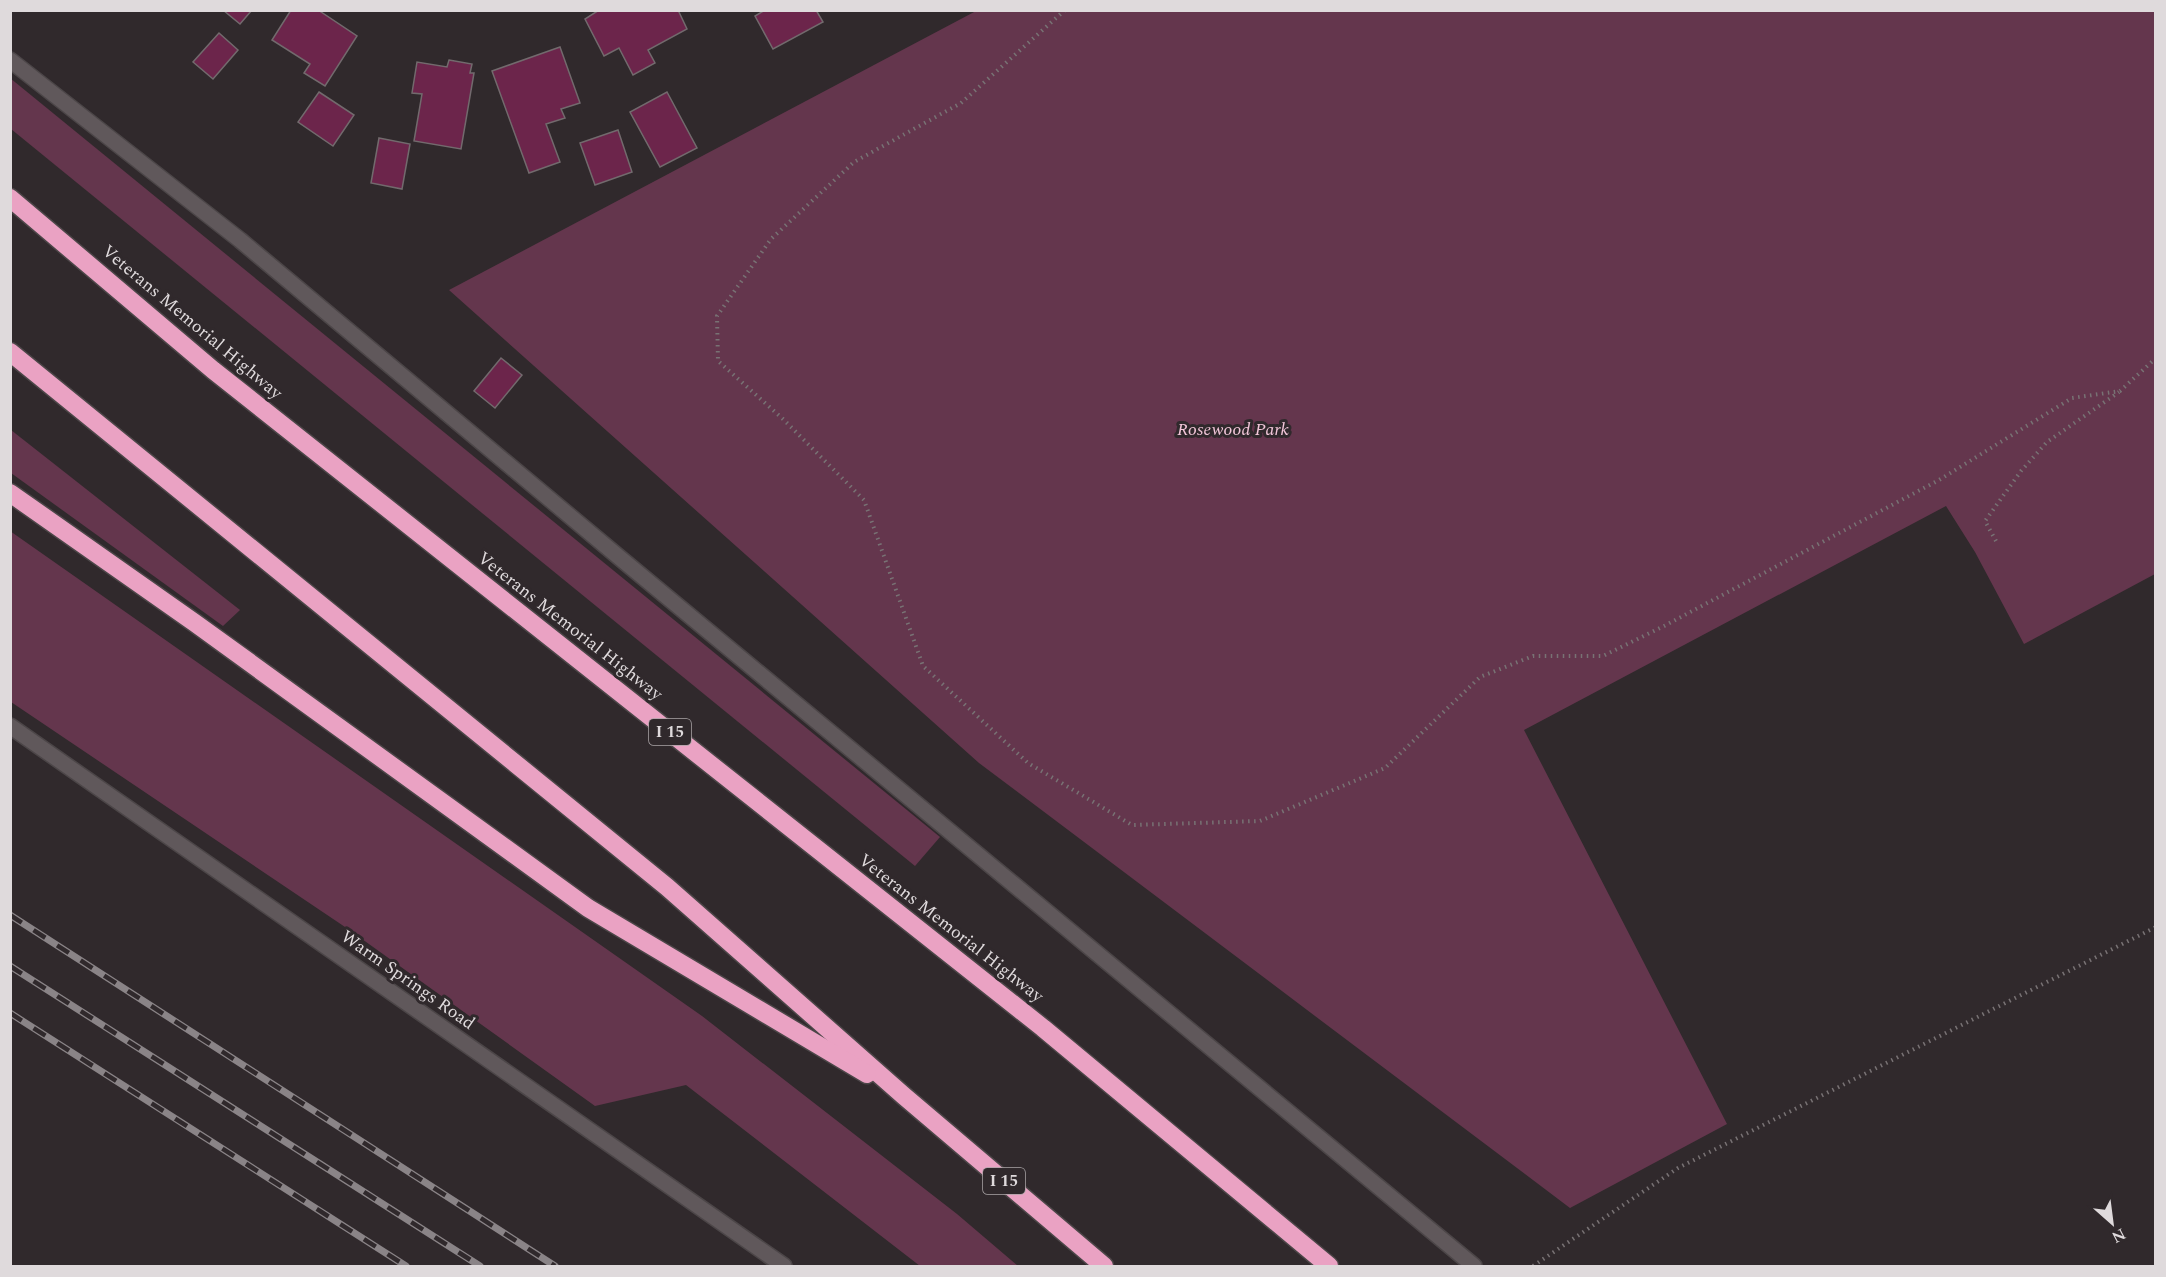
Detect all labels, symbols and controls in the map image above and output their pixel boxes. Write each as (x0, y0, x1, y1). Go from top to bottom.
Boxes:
street label: Veterans Memorial Highway (96, 238, 289, 407)
park label: Rosewood Park (1177, 416, 1290, 443)
street label: Veterans Memorial Highway (472, 545, 669, 708)
road number: I 15 (649, 719, 691, 745)
street label: Veterans Memorial Highway (853, 847, 1050, 1010)
street label: Warm Springs Road (335, 923, 481, 1037)
road number: I 15 (983, 1168, 1025, 1194)
north arrow (2082, 1193, 2142, 1253)
text: N (2107, 1222, 2130, 1249)

